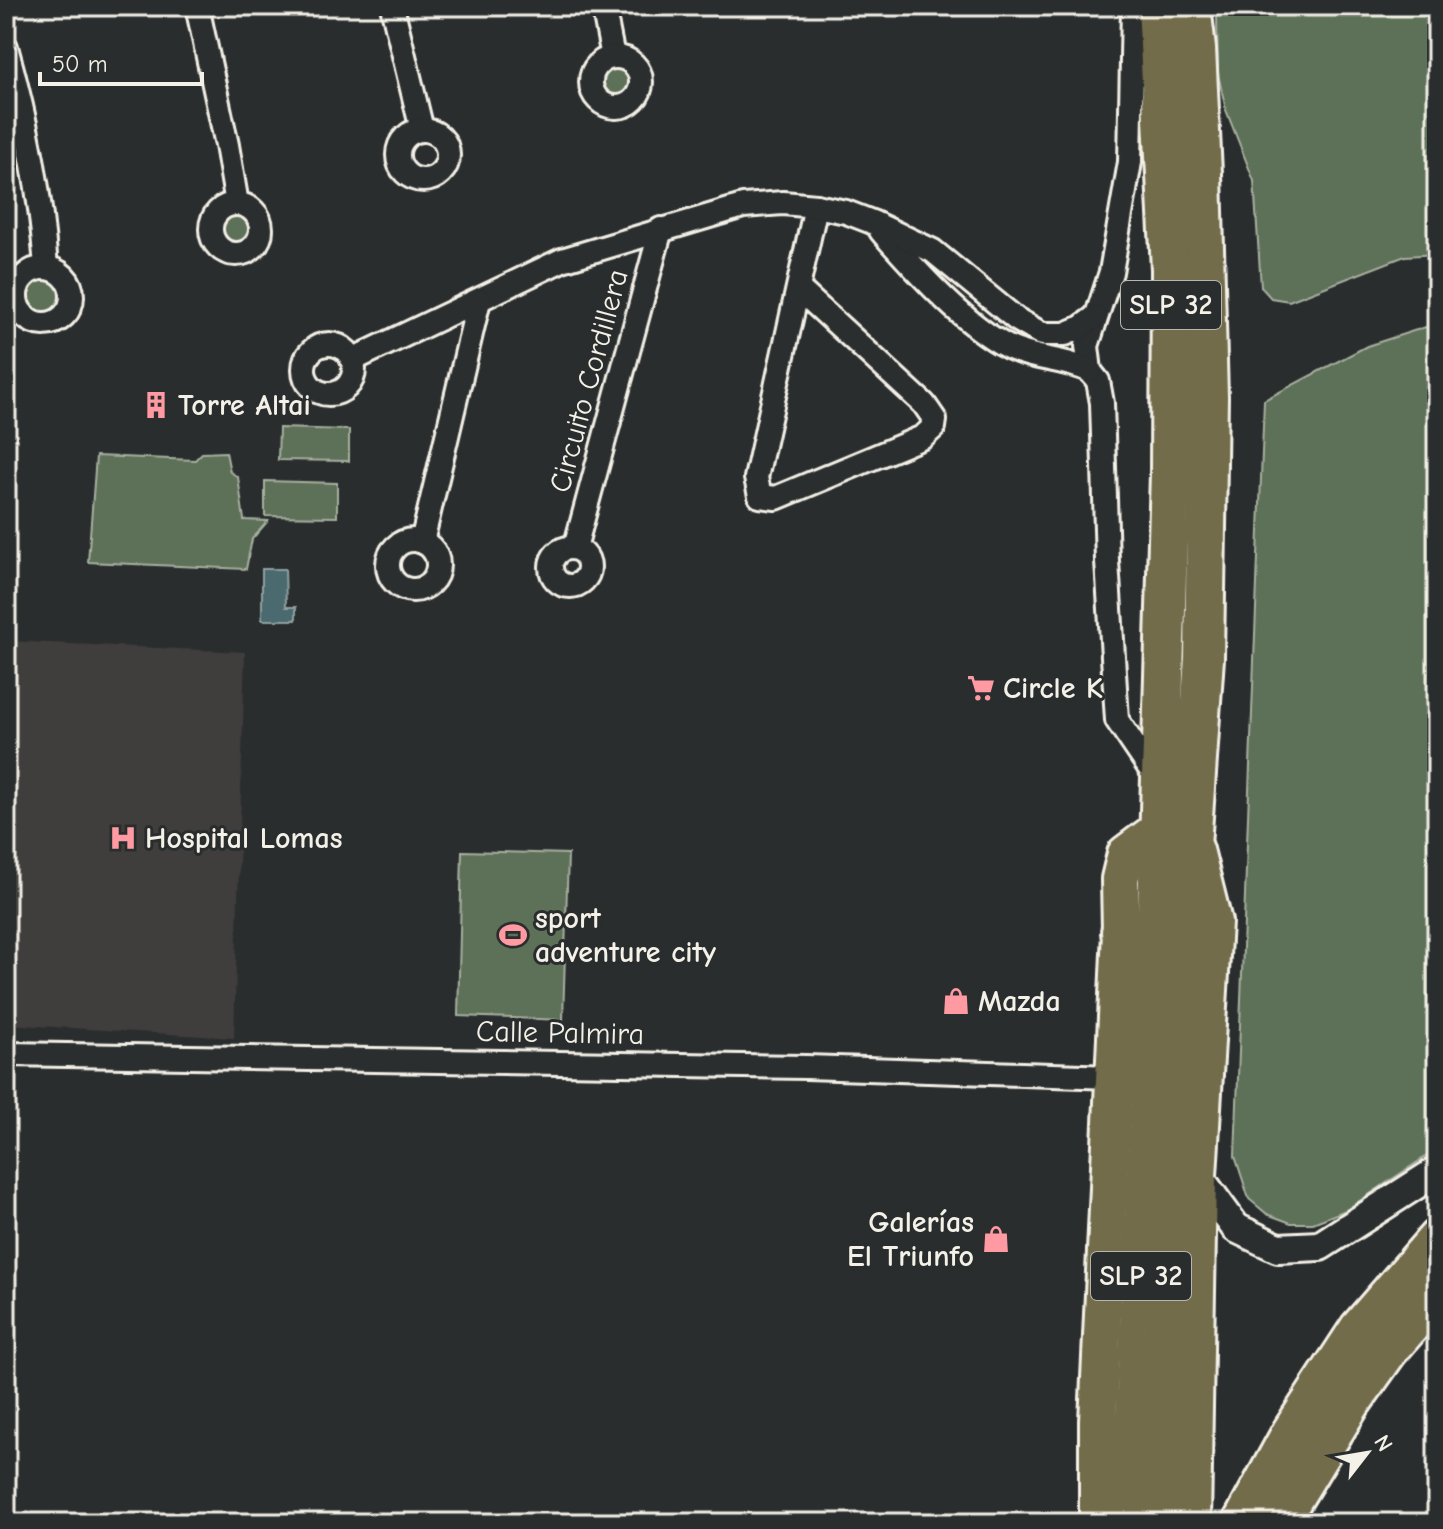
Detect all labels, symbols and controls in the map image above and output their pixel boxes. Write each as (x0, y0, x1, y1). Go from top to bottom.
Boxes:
scale bar (40, 36, 202, 86)
text: 50 m (52, 50, 108, 78)
street label: Circuito Cordillera (542, 266, 636, 496)
road number: SLP 32 (1121, 281, 1221, 329)
place label: Torre Altai (178, 388, 311, 423)
building icon: Torre Altai (141, 390, 171, 420)
place label: Circle K (1003, 671, 1103, 706)
supermarket icon: Circle K (966, 673, 996, 703)
place label: Hospital Lomas (145, 821, 343, 856)
hospital icon: Hospital Lomas (108, 823, 138, 853)
place label: sport adventure city (535, 901, 716, 970)
sports icon: sport adventure city (498, 920, 528, 950)
place label: Mazda (978, 984, 1061, 1019)
shop icon: Mazda (941, 986, 971, 1016)
street label: Calle Palmira (476, 1014, 644, 1052)
place label: Galerías El Triunfo (847, 1205, 974, 1274)
shop icon: Galerías El Triunfo (981, 1224, 1011, 1254)
road number: SLP 32 (1091, 1252, 1191, 1300)
north arrow (1327, 1413, 1407, 1493)
text: N (1368, 1430, 1398, 1456)

